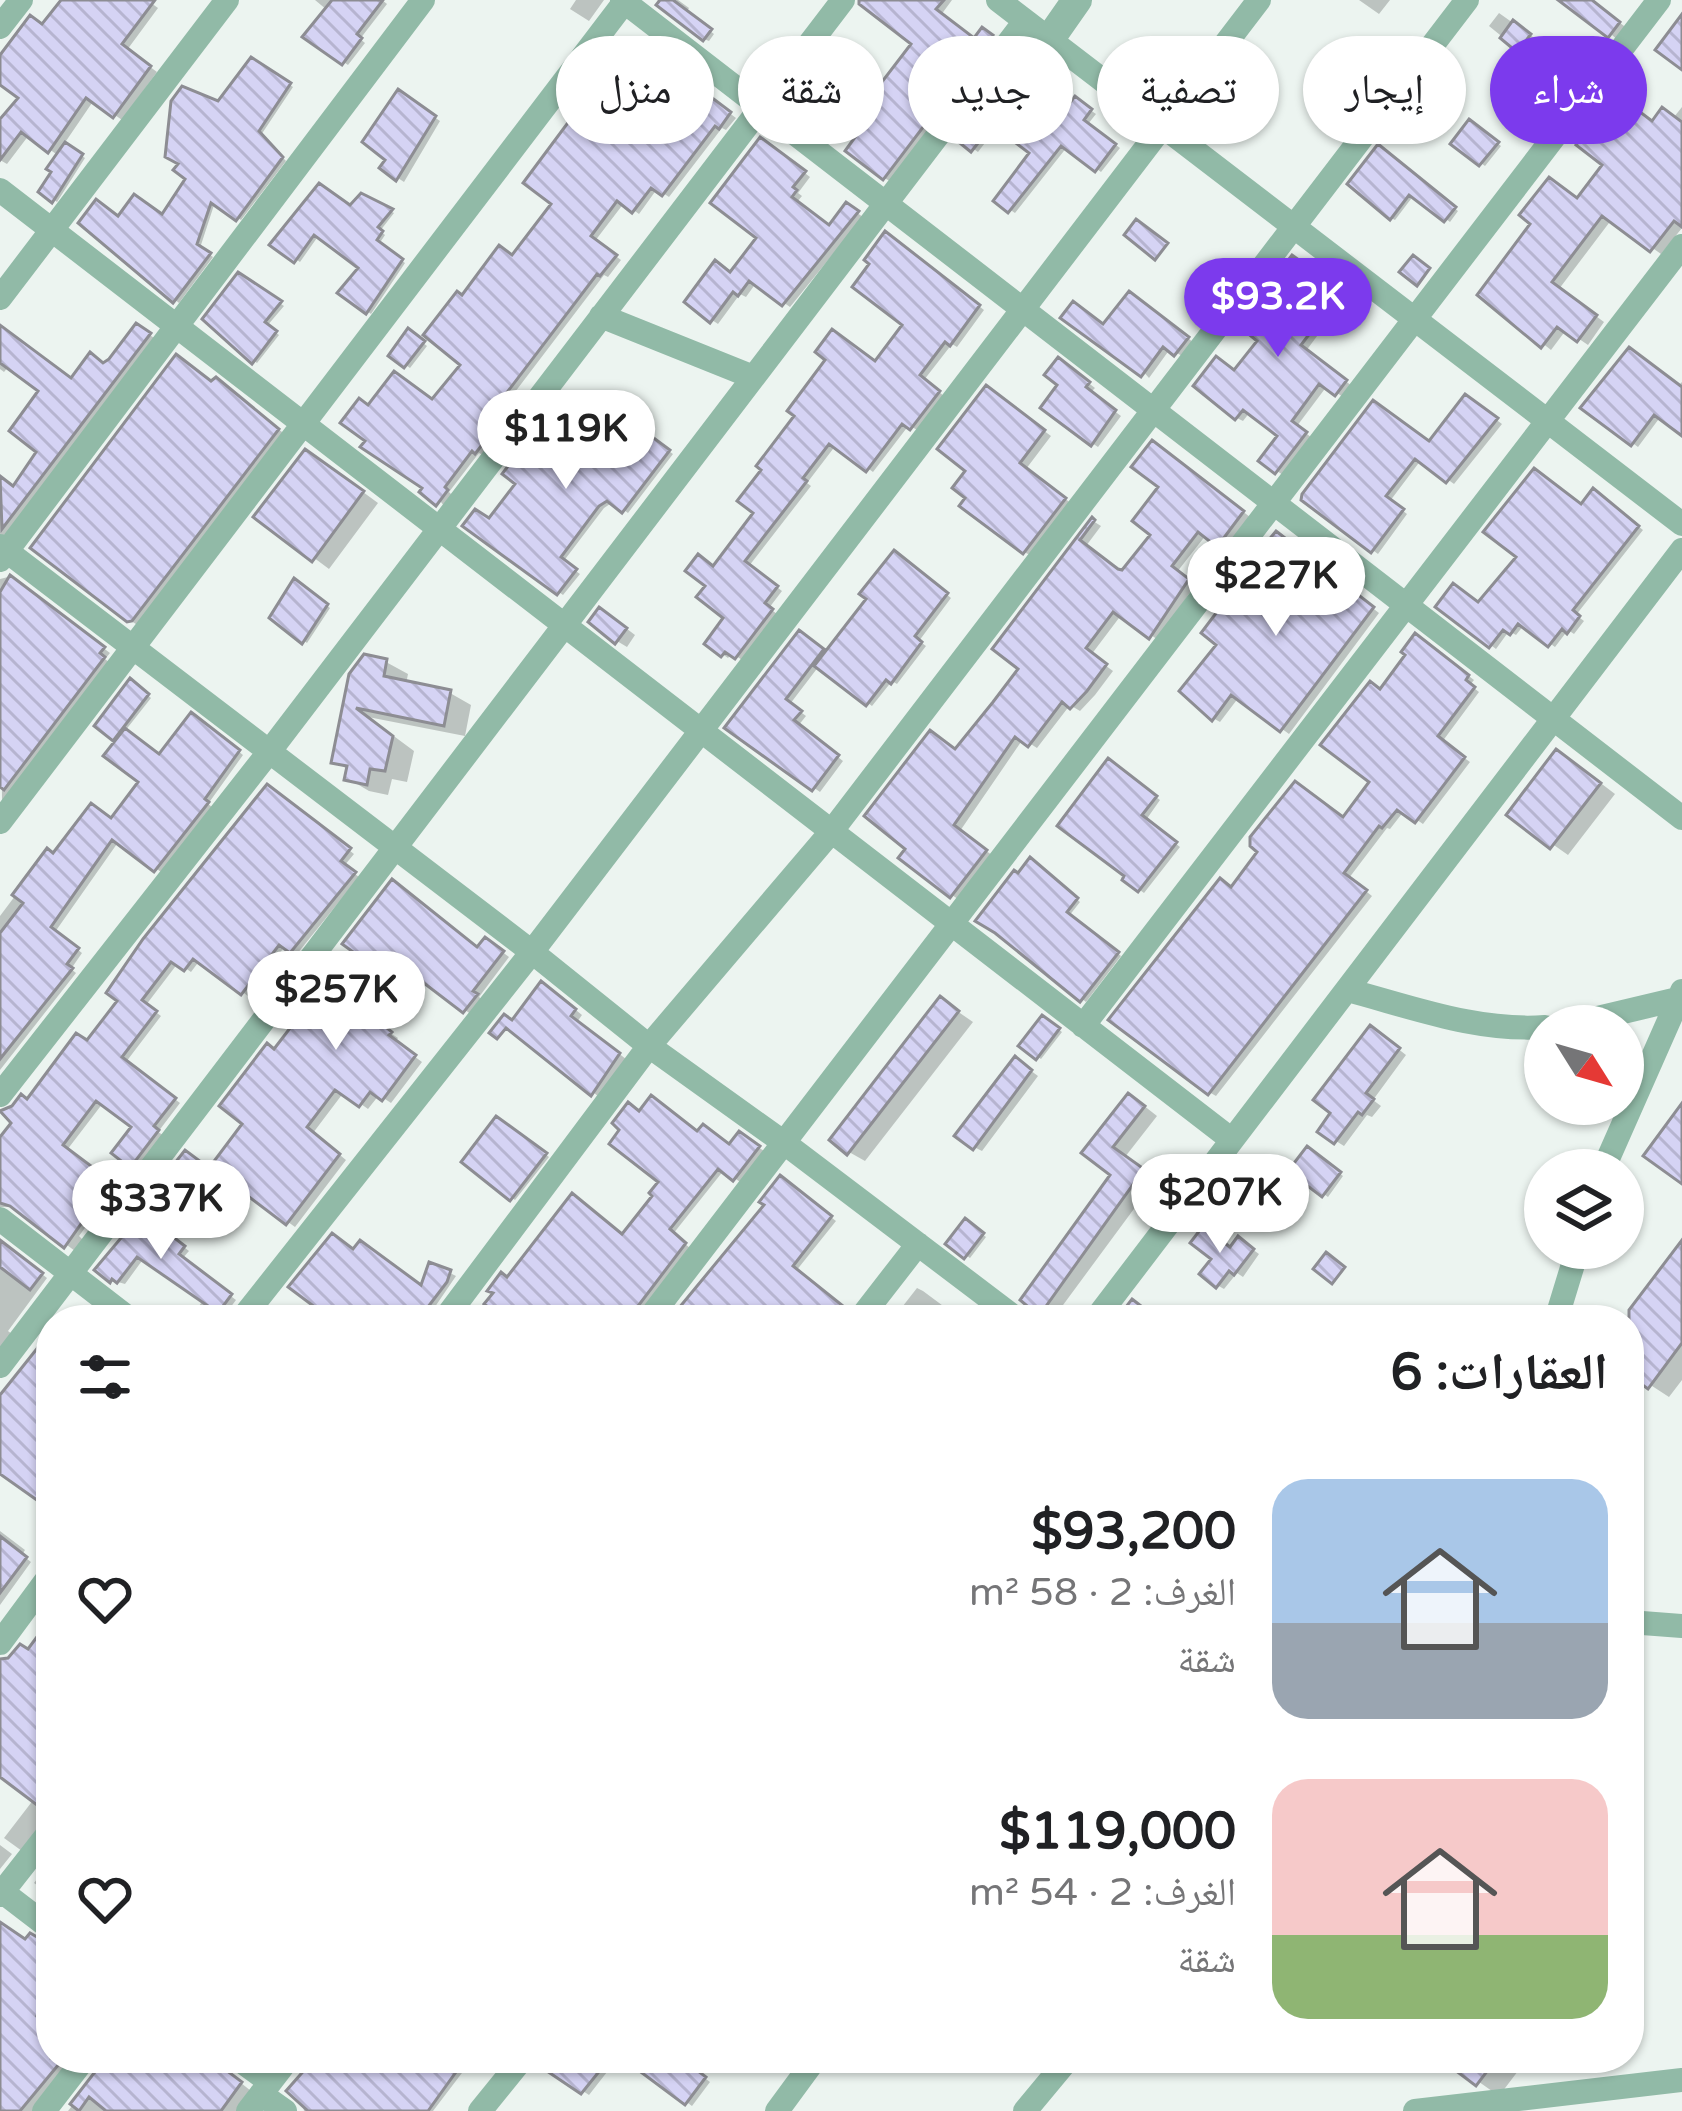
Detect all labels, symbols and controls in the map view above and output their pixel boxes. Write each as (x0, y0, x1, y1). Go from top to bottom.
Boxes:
chip: منزل (556, 36, 714, 144)
chip: شقة (738, 36, 884, 144)
chip: جديد (908, 36, 1073, 144)
chip: تصفية (1097, 36, 1279, 144)
chip: إيجار (1303, 36, 1466, 144)
chip: شراء (1490, 36, 1647, 144)
pin: $93.2K (1180, 258, 1376, 360)
text: $93.2K (1211, 273, 1345, 320)
pin: $119K (482, 390, 650, 492)
text: $119K (504, 405, 628, 452)
pin: $227K (1192, 537, 1360, 639)
text: $227K (1214, 552, 1338, 599)
pin: $257K (252, 951, 420, 1053)
text: $257K (274, 966, 398, 1013)
north arrow (1524, 1005, 1644, 1125)
map controls (1524, 1005, 1644, 1269)
button: layers (1524, 1149, 1644, 1269)
pin: $207K (1136, 1154, 1304, 1256)
pin: $337K (77, 1160, 245, 1262)
text: $207K (1158, 1169, 1282, 1216)
text: $337K (99, 1175, 223, 1222)
text: العقارات: 6 (1391, 1342, 1608, 1404)
icon: filters (72, 1344, 138, 1410)
text: $93,200 (1031, 1501, 1236, 1563)
icon: home (1368, 1527, 1512, 1671)
icon: heart (72, 1566, 138, 1632)
text: الغرف: 2 · 58 m² (969, 1569, 1236, 1616)
text: شقة (1178, 1636, 1236, 1683)
text: $119,000 (999, 1801, 1236, 1863)
icon: home (1368, 1827, 1512, 1971)
icon: heart (72, 1866, 138, 1932)
text: الغرف: 2 · 54 m² (969, 1869, 1236, 1916)
text: شقة (1178, 1936, 1236, 1983)

